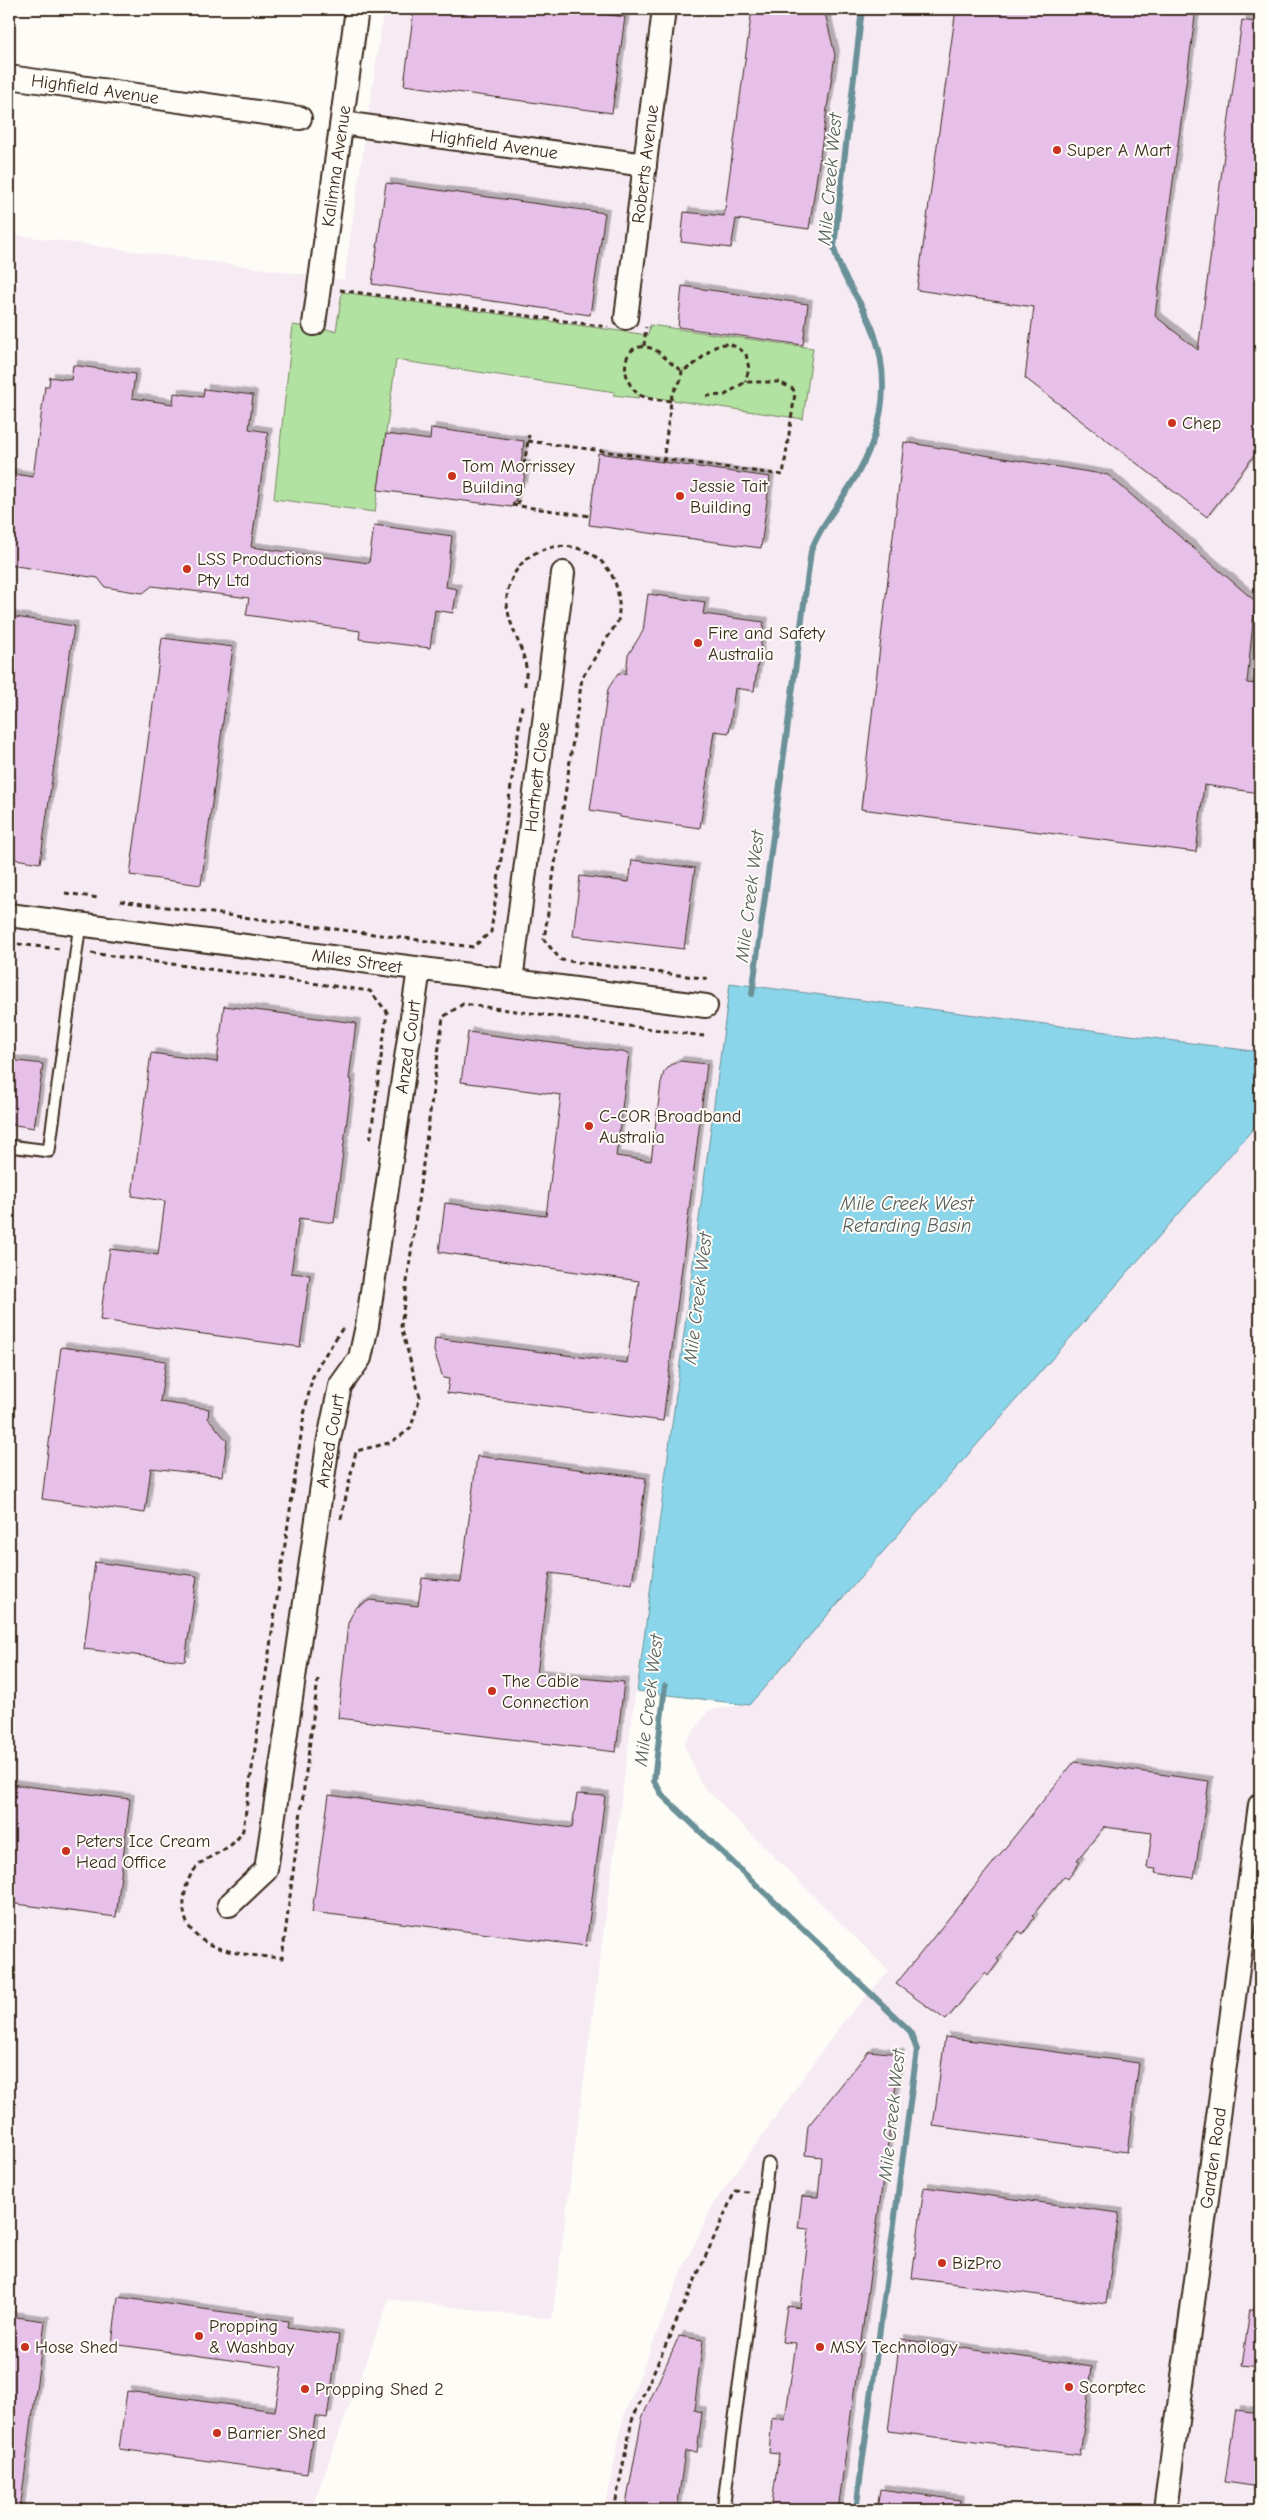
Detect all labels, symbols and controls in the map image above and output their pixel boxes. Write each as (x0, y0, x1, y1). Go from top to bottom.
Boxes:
street label: Highfield Avenue (30, 70, 160, 109)
street label: Kalimna Avenue (318, 104, 355, 228)
street label: Roberts Avenue (628, 104, 663, 225)
water label: Mile Creek West (813, 110, 847, 247)
street label: Highfield Avenue (429, 125, 559, 164)
place label: Super A Mart (1067, 140, 1172, 161)
marker: Super A Mart (1051, 144, 1063, 156)
place label: Chep (1182, 413, 1221, 434)
marker: Chep (1166, 417, 1178, 429)
place label: Tom Morrissey Building (462, 456, 576, 498)
marker: Tom Morrissey Building (446, 470, 458, 482)
place label: Jessie Tait Building (690, 476, 768, 518)
marker: Jessie Tait Building (674, 490, 686, 502)
place label: LSS Productions Pty Ltd (197, 549, 322, 591)
marker: LSS Productions Pty Ltd (181, 563, 193, 575)
place label: Fire and Safety Australia (708, 623, 826, 665)
marker: Fire and Safety Australia (692, 637, 704, 649)
street label: Hartnett Close (520, 721, 555, 833)
water label: Mile Creek West (731, 827, 769, 964)
street label: Miles Street (311, 945, 404, 978)
street label: Anzed Court (392, 998, 426, 1095)
place label: C-COR Broadband Australia (599, 1106, 741, 1148)
marker: C-COR Broadband Australia (583, 1120, 595, 1132)
water label: Mile Creek West Retarding Basin (840, 1193, 975, 1237)
water label: Mile Creek West (679, 1229, 717, 1366)
street label: Anzed Court (312, 1392, 349, 1489)
water label: Mile Creek West (630, 1631, 668, 1768)
place label: The Cable Connection (502, 1671, 589, 1713)
marker: The Cable Connection (486, 1685, 498, 1697)
place label: Peters Ice Cream Head Office (76, 1831, 210, 1873)
marker: Peters Ice Cream Head Office (60, 1845, 72, 1857)
water label: Mile Creek West (874, 2046, 910, 2183)
street label: Garden Road (1196, 2106, 1231, 2210)
place label: BizPro (952, 2253, 1002, 2274)
marker: BizPro (936, 2257, 948, 2269)
place label: Propping & Washbay (209, 2316, 295, 2358)
marker: Propping & Washbay (193, 2330, 205, 2342)
place label: Hose Shed (35, 2337, 118, 2358)
place label: MSY Technology (830, 2337, 959, 2358)
marker: Hose Shed (19, 2341, 31, 2353)
marker: MSY Technology (814, 2341, 826, 2353)
place label: Scorptec (1079, 2377, 1146, 2398)
place label: Propping Shed 2 (315, 2379, 444, 2400)
marker: Scorptec (1063, 2381, 1075, 2393)
marker: Propping Shed 2 (299, 2383, 311, 2395)
place label: Barrier Shed (227, 2423, 326, 2444)
marker: Barrier Shed (211, 2427, 223, 2439)

